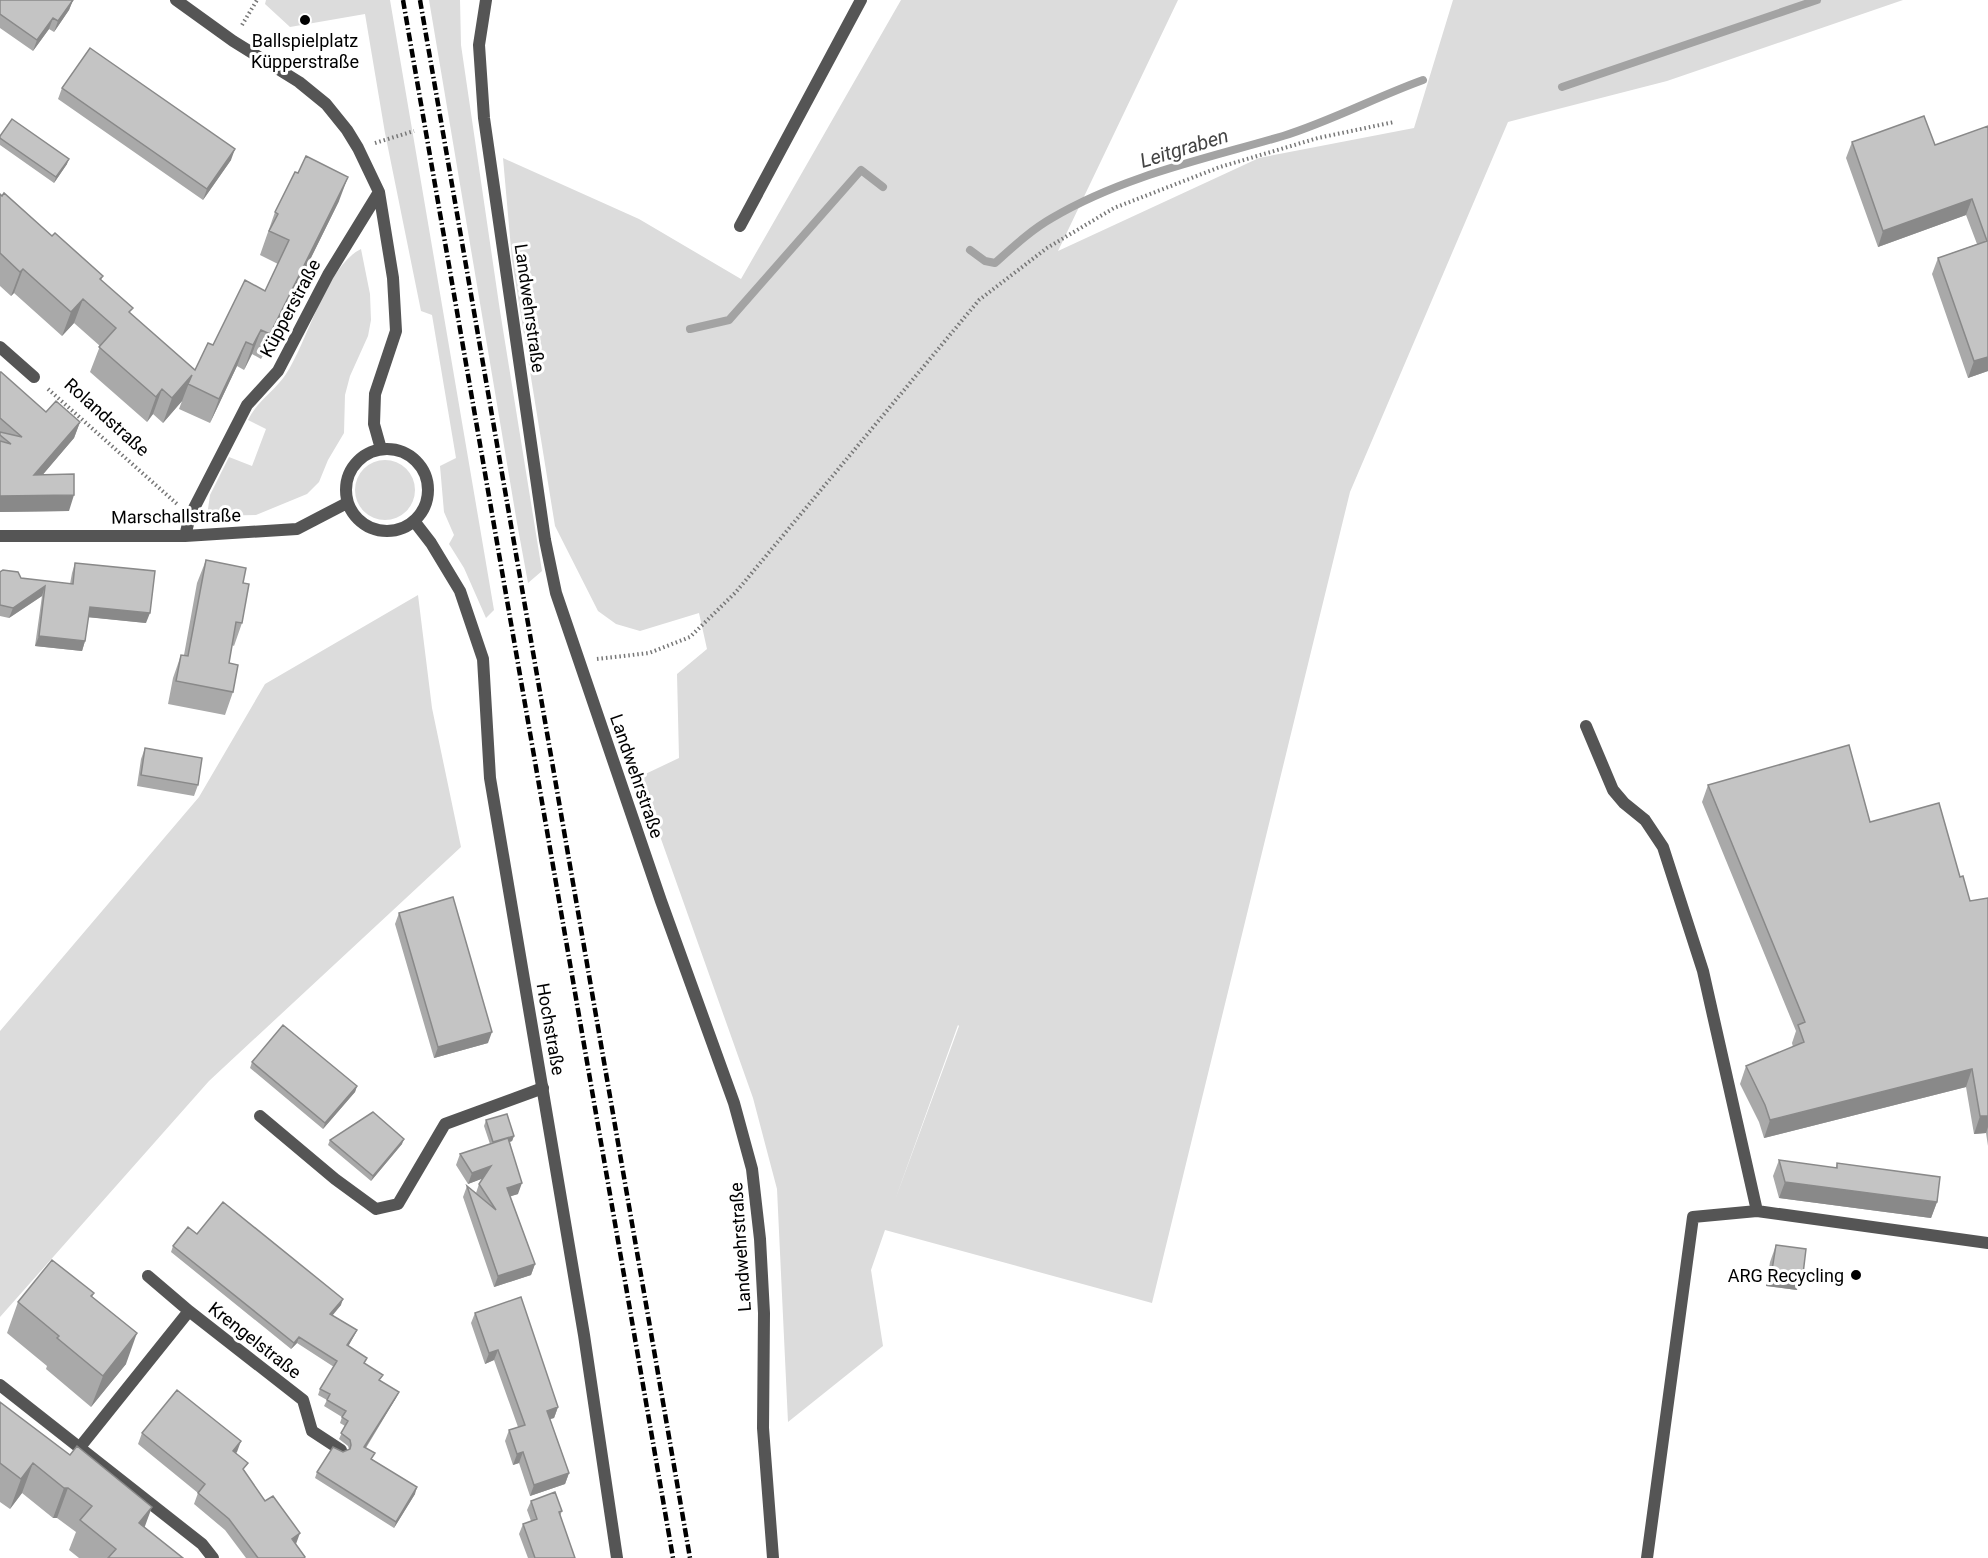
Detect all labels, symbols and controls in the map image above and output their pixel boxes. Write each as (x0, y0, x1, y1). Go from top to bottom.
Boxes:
marker: Ballspielplatz Küpperstraße (298, 13, 312, 27)
place label: Ballspielplatz Küpperstraße (251, 30, 359, 72)
water label: Leitgraben (1137, 123, 1231, 173)
street label: Landwehrstraße (511, 242, 549, 374)
street label: Küpperstraße (255, 255, 325, 361)
street label: Rolandstraße (60, 374, 154, 460)
street label: Marschallstraße (111, 504, 241, 528)
street label: Landwehrstraße (606, 711, 668, 841)
street label: Hochstraße (533, 981, 569, 1077)
street label: Landwehrstraße (725, 1182, 755, 1312)
place label: ARG Recycling (1728, 1265, 1844, 1286)
marker: ARG Recycling (1849, 1268, 1863, 1282)
street label: Krengelstraße (205, 1297, 305, 1383)

